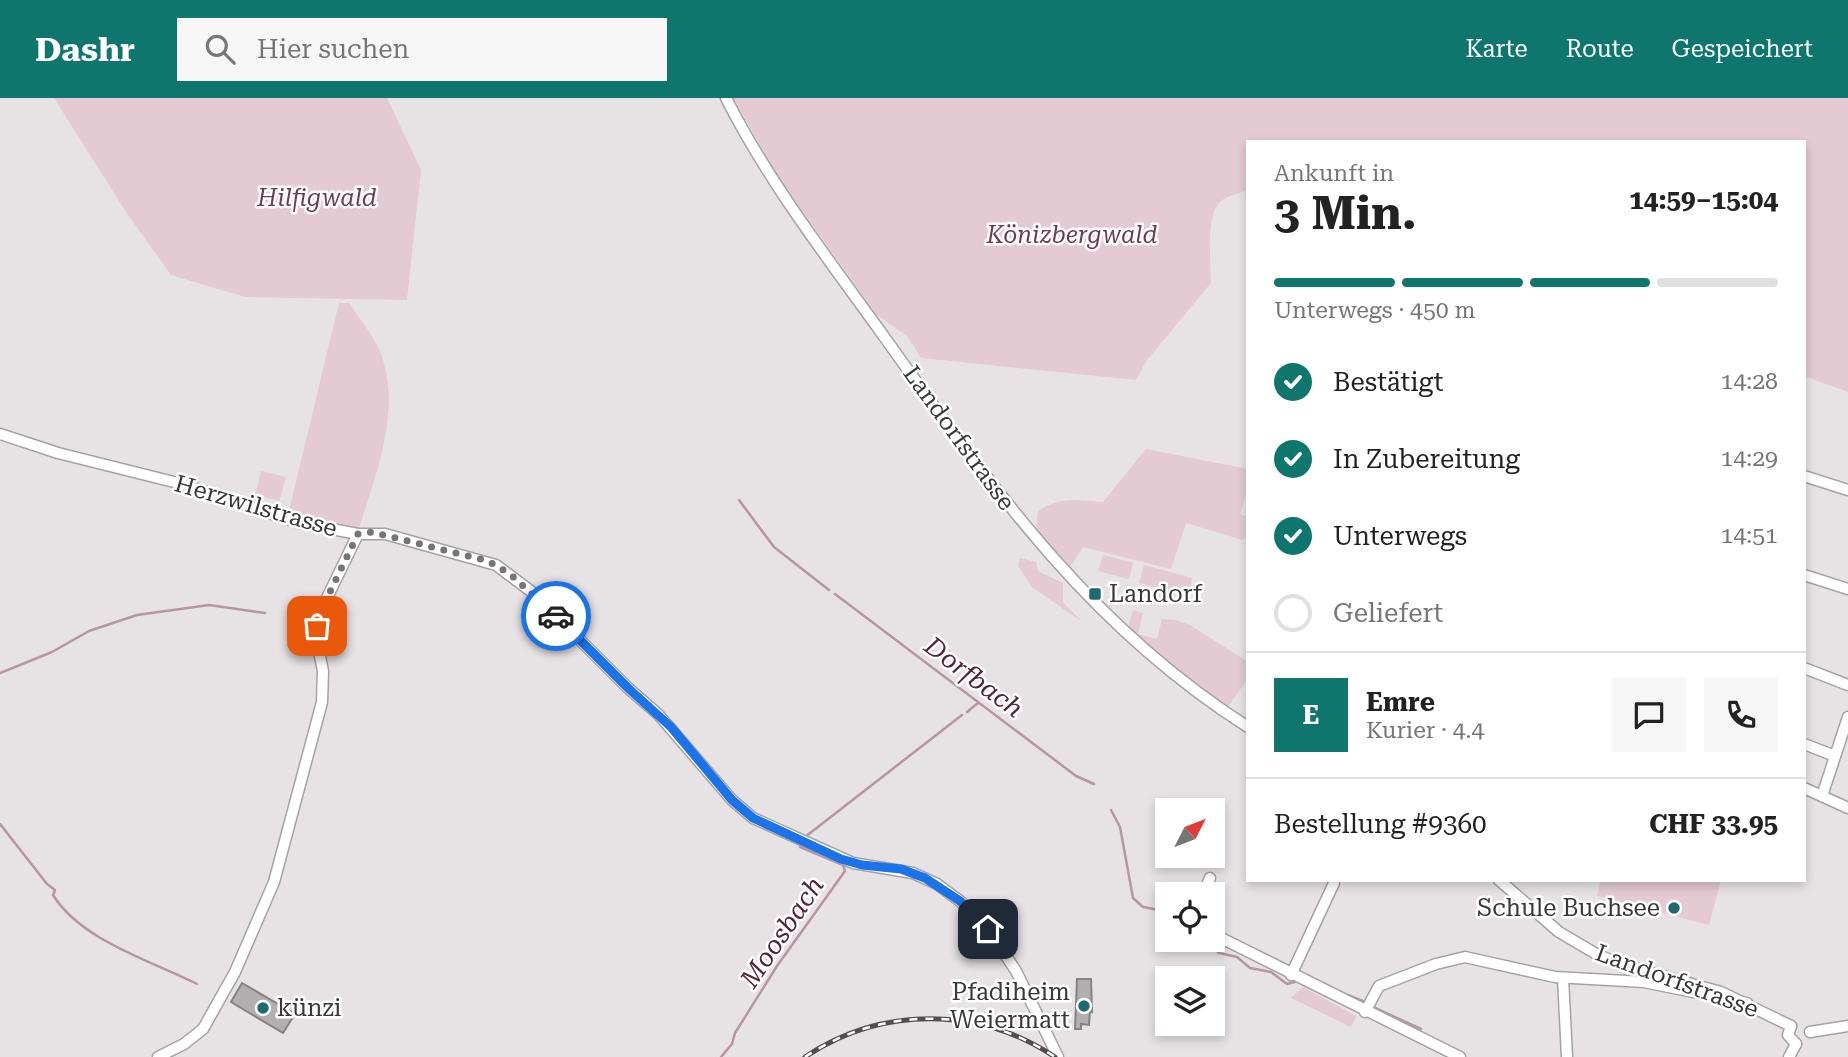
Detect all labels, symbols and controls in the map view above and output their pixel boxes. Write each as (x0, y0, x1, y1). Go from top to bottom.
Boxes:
search box (177, 18, 667, 81)
text: Dashr (35, 30, 135, 69)
icon: search (201, 30, 239, 68)
text: Hier suchen (257, 34, 409, 64)
text: Karte (1465, 35, 1528, 63)
text: Route (1566, 35, 1634, 63)
text: Gespeichert (1672, 35, 1813, 63)
text: Ankunft in (1274, 160, 1394, 187)
park label: Hilfigwald (256, 184, 377, 212)
text: 14:59–15:04 (1629, 185, 1778, 215)
text: 3 Min. (1274, 186, 1416, 240)
park label: Könizbergwald (986, 221, 1157, 249)
text: Unterwegs · 450 m (1274, 297, 1476, 324)
street label: Landorfstrasse (897, 360, 1021, 516)
icon: check (1274, 363, 1312, 401)
text: Bestätigt (1333, 367, 1443, 397)
text: 14:28 (1721, 368, 1778, 395)
icon: check (1274, 440, 1312, 478)
text: In Zubereitung (1333, 444, 1520, 474)
text: 14:29 (1721, 445, 1778, 472)
street label: Herzwilstrasse (171, 469, 341, 543)
icon: check (1274, 517, 1312, 555)
text: Unterwegs (1333, 521, 1467, 551)
text: 14:51 (1721, 522, 1778, 549)
place label: Landorf (1109, 580, 1203, 608)
courier (521, 581, 591, 651)
marker: Landorf (1087, 586, 1103, 602)
pin (287, 596, 347, 656)
icon: car (537, 597, 575, 635)
text: Geliefert (1333, 598, 1443, 628)
icon: bag (298, 607, 336, 645)
water label: Dorfbach (918, 630, 1029, 724)
button: chat (1612, 678, 1686, 752)
button: phone (1704, 678, 1778, 752)
text: Emre (1366, 687, 1435, 717)
text: E (1303, 700, 1319, 730)
text: Kurier · 4.4 (1366, 717, 1484, 744)
north arrow (1155, 798, 1225, 868)
map controls (1155, 798, 1225, 1036)
text: Bestellung #9360 (1274, 809, 1487, 839)
text: CHF 33.95 (1649, 809, 1778, 839)
water label: Moosbach (734, 871, 830, 994)
button: locate (1155, 882, 1225, 952)
place label: Schule Buchsee (1477, 894, 1660, 922)
pin (958, 899, 1018, 959)
marker: Schule Buchsee (1666, 900, 1682, 916)
icon: home (969, 910, 1007, 948)
street label: Landorfstrasse (1592, 939, 1762, 1023)
button: layers (1155, 966, 1225, 1036)
place label: Pfadiheim Weiermatt (950, 978, 1070, 1034)
place label: künzi (277, 994, 342, 1022)
marker: Pfadiheim Weiermatt (1076, 998, 1092, 1014)
marker: künzi (255, 1000, 271, 1016)

